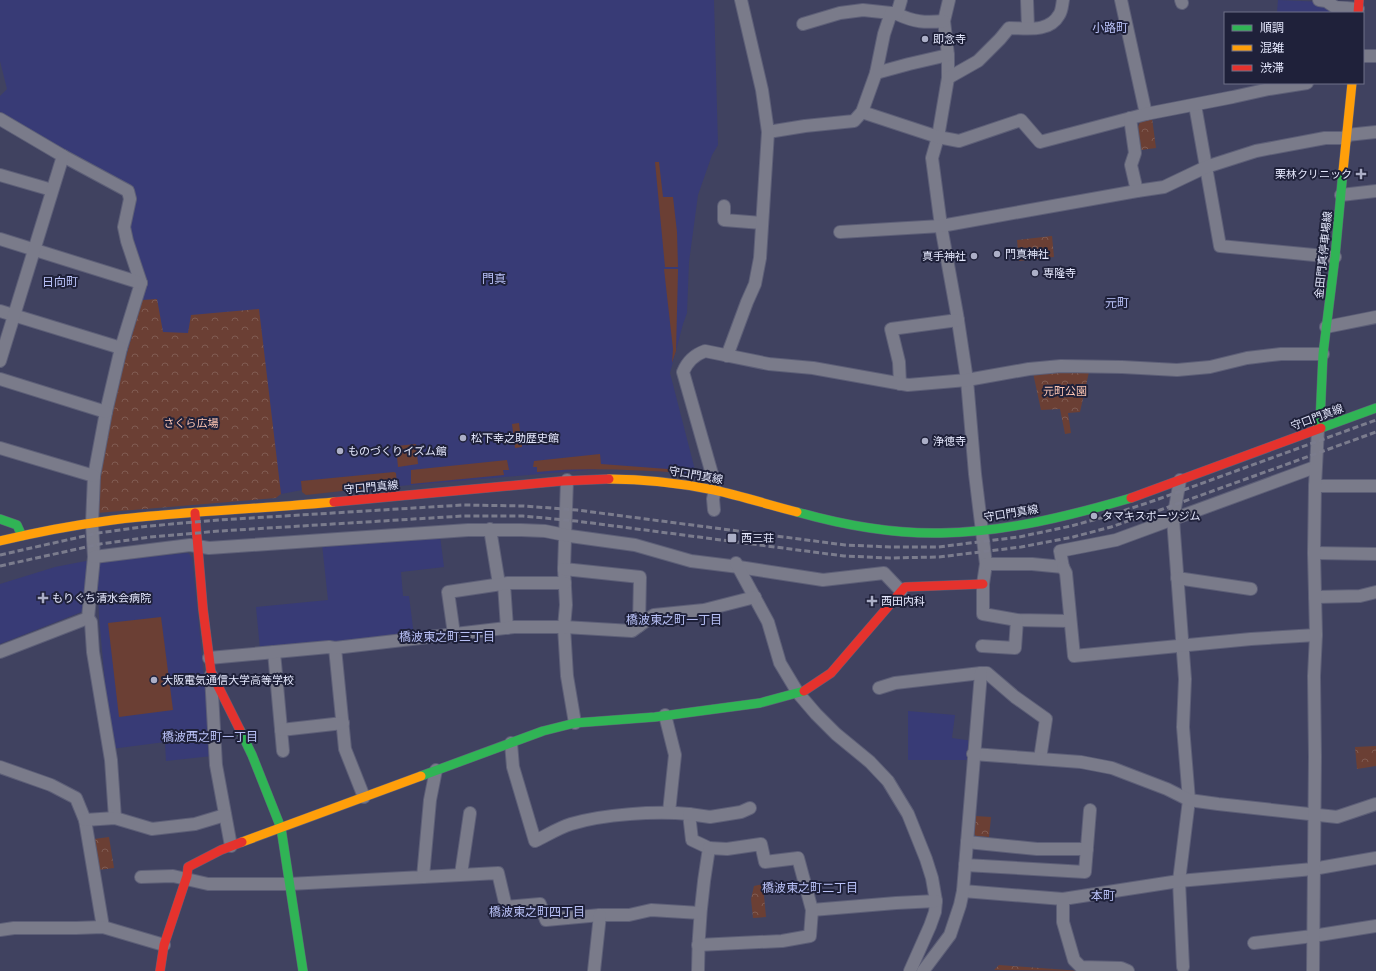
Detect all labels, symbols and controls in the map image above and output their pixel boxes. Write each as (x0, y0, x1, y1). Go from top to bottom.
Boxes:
legend (1224, 12, 1364, 84)
district label: 小路町 (1092, 20, 1128, 36)
text: 順調 (1260, 20, 1284, 36)
place label: 即念寺 (933, 32, 966, 46)
marker: 即念寺 (920, 34, 930, 44)
text: 混雑 (1260, 40, 1284, 56)
text: 渋滞 (1260, 60, 1284, 76)
place label: 栗林クリニック (1275, 167, 1352, 181)
marker: 栗林クリニック (1355, 168, 1367, 180)
street label: 金田門真停車場線 (1311, 211, 1335, 299)
place label: 門真神社 (1005, 247, 1049, 261)
place label: 真手神社 (922, 249, 966, 263)
marker: 門真神社 (992, 249, 1002, 259)
marker: 真手神社 (969, 251, 979, 261)
place label: 専隆寺 (1043, 266, 1076, 280)
marker: 専隆寺 (1030, 268, 1040, 278)
district label: 門真 (482, 271, 506, 287)
district label: 日向町 (42, 274, 78, 290)
district label: 元町 (1105, 295, 1129, 311)
park label: 元町公園 (1043, 384, 1087, 398)
street label: 守口門真線 (1289, 401, 1345, 433)
park label: さくら広場 (164, 416, 219, 430)
place label: 松下幸之助歴史館 (471, 431, 559, 445)
marker: 松下幸之助歴史館 (458, 433, 468, 443)
place label: 浄徳寺 (933, 434, 966, 448)
marker: 浄徳寺 (920, 436, 930, 446)
place label: ものづくりイズム館 (348, 444, 447, 458)
marker: ものづくりイズム館 (335, 446, 345, 456)
street label: 守口門真線 (668, 463, 724, 487)
street label: 守口門真線 (343, 478, 399, 496)
street label: 守口門真線 (983, 502, 1039, 524)
place label: タマキスポーツジム (1102, 509, 1200, 523)
marker: タマキスポーツジム (1089, 511, 1099, 521)
place label: 西三荘 (741, 531, 774, 545)
marker: 西三荘 (726, 532, 738, 544)
place label: もりぐち清水会病院 (52, 591, 151, 605)
marker: もりぐち清水会病院 (37, 592, 49, 604)
place label: 西田内科 (881, 594, 925, 608)
marker: 西田内科 (866, 595, 878, 607)
district label: 橋波東之町一丁目 (626, 612, 722, 628)
district label: 橋波東之町三丁目 (399, 629, 495, 645)
place label: 大阪電気通信大学高等学校 (162, 673, 294, 687)
marker: 大阪電気通信大学高等学校 (149, 675, 159, 685)
district label: 橋波西之町一丁目 (162, 729, 258, 745)
district label: 橋波東之町二丁目 (762, 880, 858, 896)
district label: 本町 (1091, 888, 1115, 904)
district label: 橋波東之町四丁目 (489, 904, 585, 920)

